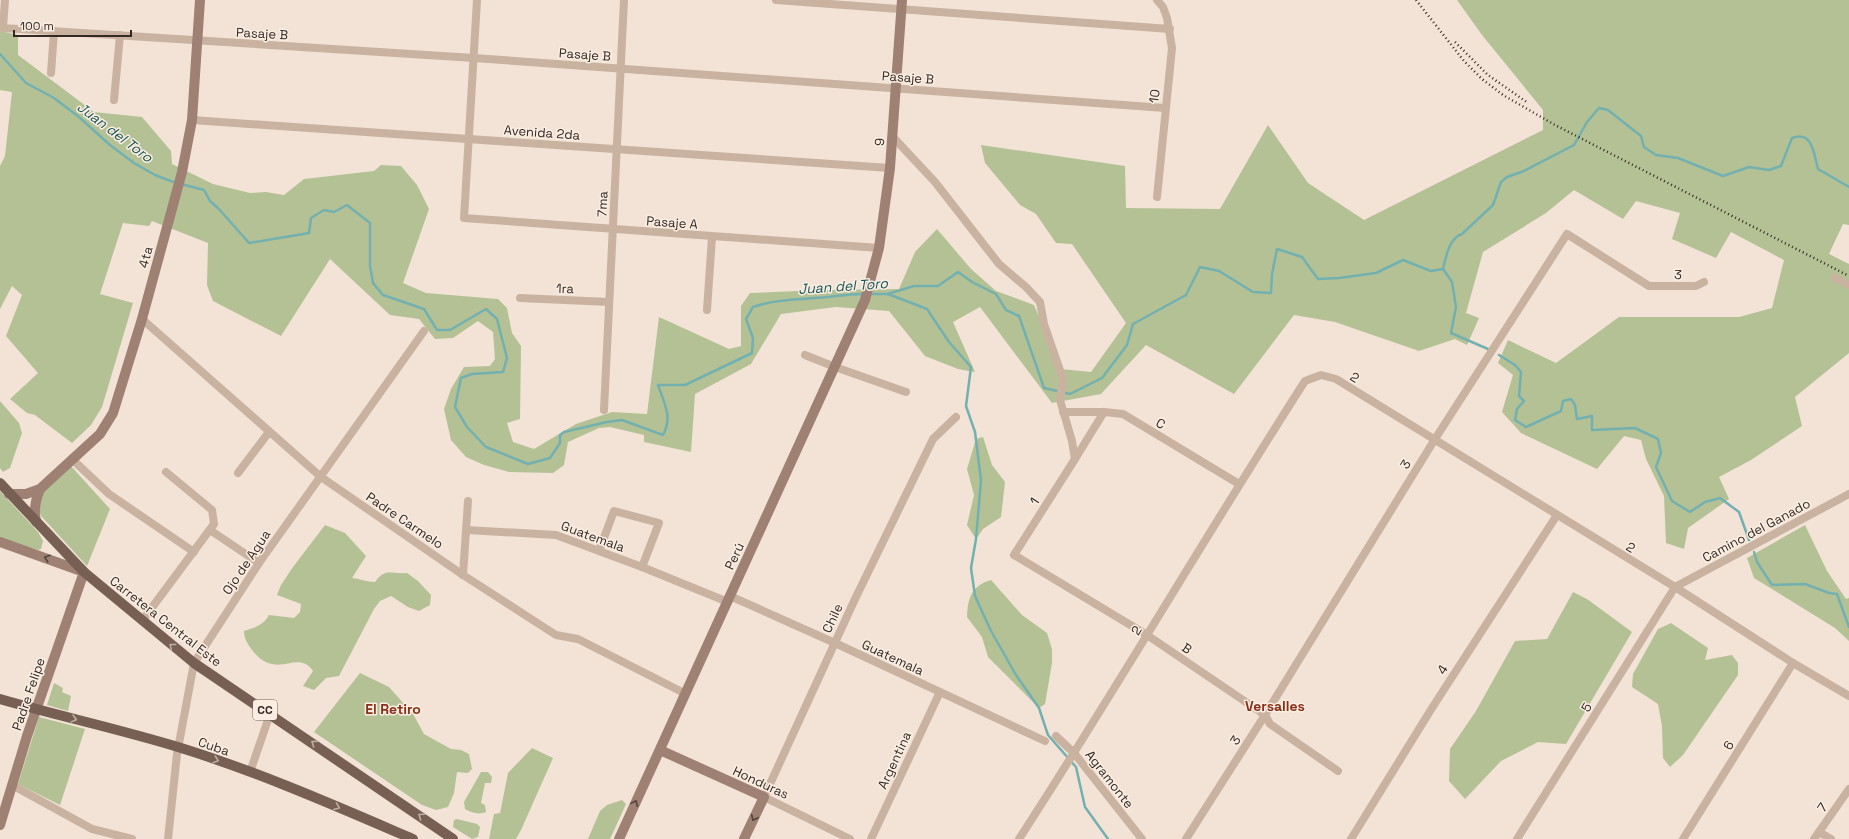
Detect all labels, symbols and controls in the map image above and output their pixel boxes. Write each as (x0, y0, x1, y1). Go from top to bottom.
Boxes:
scale bar (14, 12, 131, 38)
text: 100 m (20, 18, 54, 34)
street label: Pasaje B (235, 24, 288, 43)
street label: Pasaje B (558, 44, 612, 65)
street label: Pasaje B (881, 67, 935, 88)
street label: 10 (1145, 88, 1164, 104)
water label: Juan del Toro (74, 98, 157, 166)
street label: Avenida 2da (503, 121, 581, 144)
street label: 9 (871, 137, 888, 147)
street label: 7ma (594, 190, 611, 217)
street label: Pasaje A (646, 212, 698, 233)
street label: 4ta (134, 244, 157, 270)
street label: 3 (1674, 266, 1682, 283)
water label: Juan del Toro (798, 274, 889, 298)
street label: 1ra (556, 280, 575, 297)
street label: 2 (1347, 368, 1363, 387)
street label: C (1153, 414, 1169, 433)
street label: 3 (1396, 456, 1415, 472)
street label: Padre Carmelo (363, 488, 447, 553)
street label: 1 (1026, 494, 1043, 508)
street label: Camino del Ganado (1699, 495, 1813, 566)
street label: Guatemala (559, 517, 627, 556)
street label: Ojo de Agua (219, 526, 275, 598)
street label: 2 (1623, 538, 1639, 557)
street label: Perú (721, 540, 748, 573)
one-way arrow (44, 555, 51, 563)
street label: Carretera Central Este (106, 572, 225, 670)
street label: Chile (818, 601, 847, 636)
street label: 2 (1127, 622, 1146, 638)
street label: Guatemala (859, 636, 927, 679)
street label: B (1178, 639, 1195, 658)
one-way arrow (170, 643, 177, 650)
street label: Padre Felipe (8, 655, 49, 733)
street label: 4 (1433, 661, 1452, 677)
district label: Versalles (1245, 697, 1305, 715)
street label: 5 (1577, 699, 1596, 715)
road number: CC (253, 700, 277, 720)
district label: El Retiro (365, 700, 421, 718)
one-way arrow (71, 715, 78, 723)
street label: Argentina (874, 728, 915, 792)
street label: 3 (1226, 732, 1245, 748)
street label: Cuba (196, 733, 232, 760)
street label: 6 (1719, 737, 1738, 753)
one-way arrow (311, 741, 318, 748)
street label: Agramonte (1082, 747, 1138, 812)
one-way arrow (212, 755, 219, 764)
street label: Honduras (730, 762, 792, 803)
street label: 7 (1813, 799, 1831, 815)
one-way arrow (630, 800, 638, 808)
one-way arrow (332, 802, 340, 810)
one-way arrow (418, 813, 425, 821)
one-way arrow (751, 813, 759, 821)

